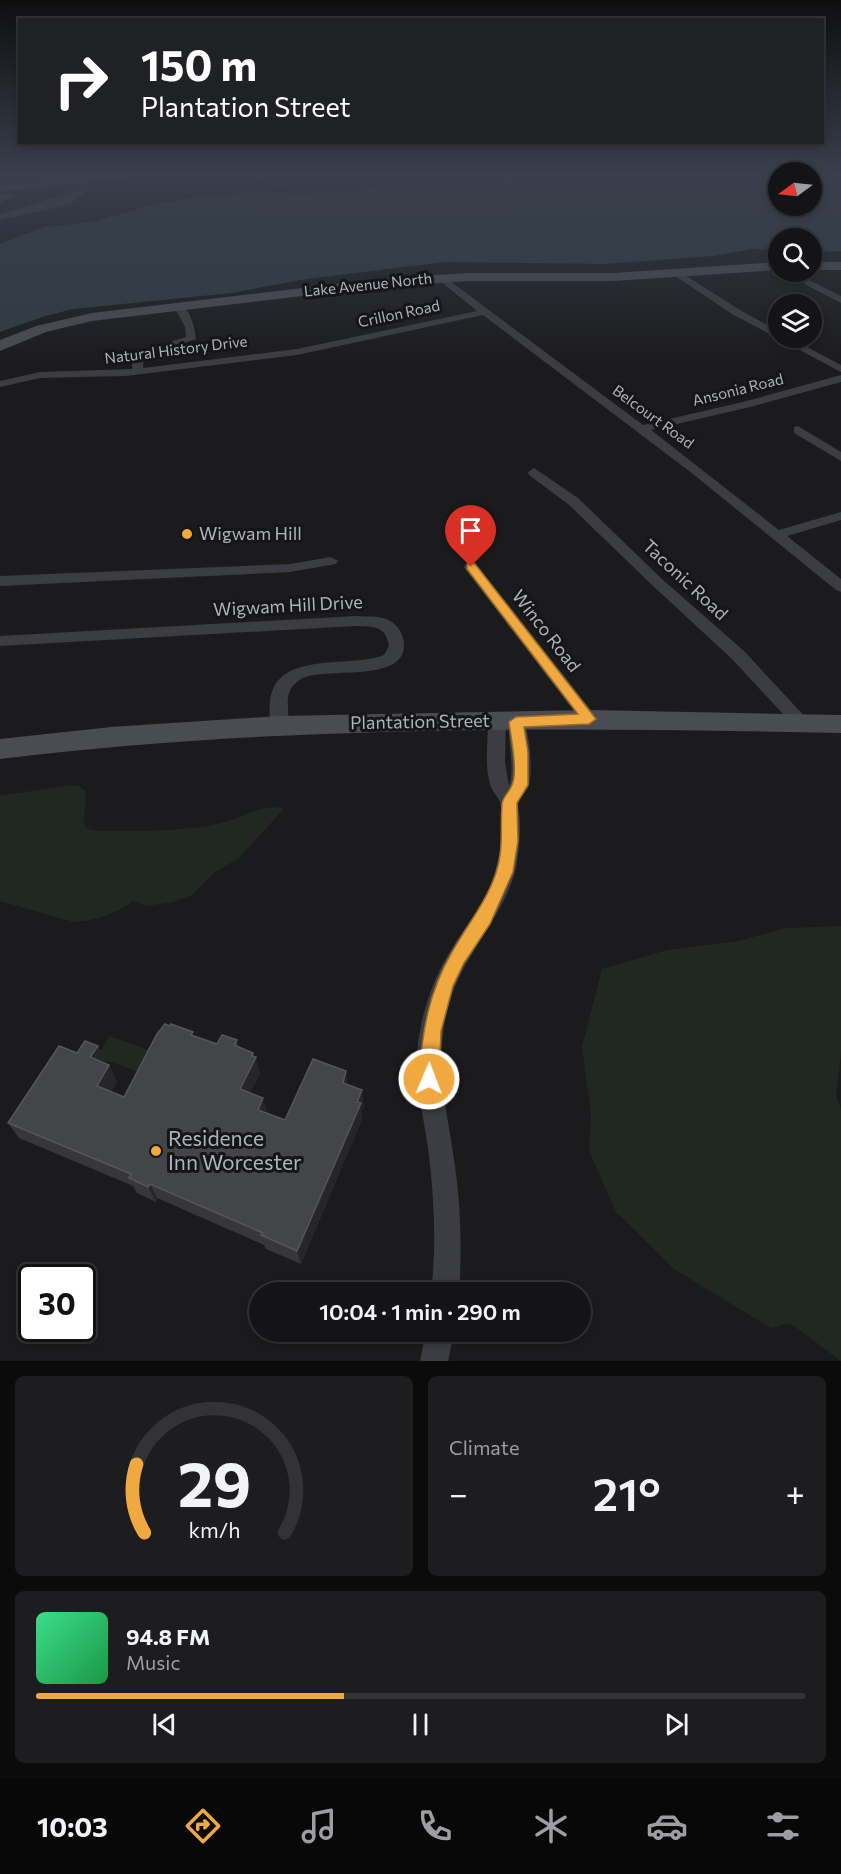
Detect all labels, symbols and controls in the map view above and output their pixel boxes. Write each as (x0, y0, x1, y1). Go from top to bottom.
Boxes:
text: 150 m (141, 38, 257, 90)
icon: right (42, 42, 120, 120)
text: Plantation Street (141, 90, 351, 123)
north arrow (768, 162, 822, 216)
map controls (768, 162, 822, 348)
button: search (768, 228, 822, 282)
street label: Lake Avenue North (303, 268, 433, 300)
button: layers (768, 294, 822, 348)
street label: Crillon Road (356, 296, 441, 330)
street label: Natural History Drive (103, 331, 248, 367)
street label: Ansonia Road (690, 369, 785, 409)
street label: Belcourt Road (609, 381, 698, 452)
pin (445, 505, 496, 567)
icon: arrive (454, 514, 487, 547)
place label: Wigwam Hill (199, 522, 302, 544)
marker: Wigwam Hill (180, 527, 194, 541)
street label: Taconic Road (639, 534, 733, 624)
street label: Winco Road (508, 585, 586, 676)
street label: Wigwam Hill Drive (213, 590, 363, 620)
street label: Plantation Street (350, 709, 490, 733)
position arrow (397, 1047, 461, 1111)
place label: Residence Inn Worcester (168, 1125, 301, 1174)
marker: Residence Inn Worcester (149, 1144, 163, 1158)
speed limit sign: 30 (18, 1264, 96, 1342)
text: 10:04 · 1 min · 290 m (319, 1298, 521, 1325)
text: Climate (449, 1435, 519, 1459)
text: 29 (177, 1444, 251, 1520)
text: 21° (593, 1465, 661, 1520)
text: − (449, 1472, 468, 1513)
text: + (786, 1472, 805, 1513)
text: km/h (188, 1516, 240, 1542)
text: 94.8 FM (126, 1623, 210, 1650)
text: Music (126, 1650, 180, 1674)
icon: previous (148, 1708, 181, 1741)
icon: pause (404, 1708, 437, 1741)
icon: next (660, 1708, 693, 1741)
icon: directions (182, 1805, 224, 1847)
icon: music (298, 1805, 340, 1847)
icon: phone (414, 1805, 456, 1847)
icon: climate (530, 1805, 572, 1847)
icon: car (646, 1805, 688, 1847)
icon: filters (762, 1805, 804, 1847)
text: 10:03 (37, 1810, 108, 1843)

